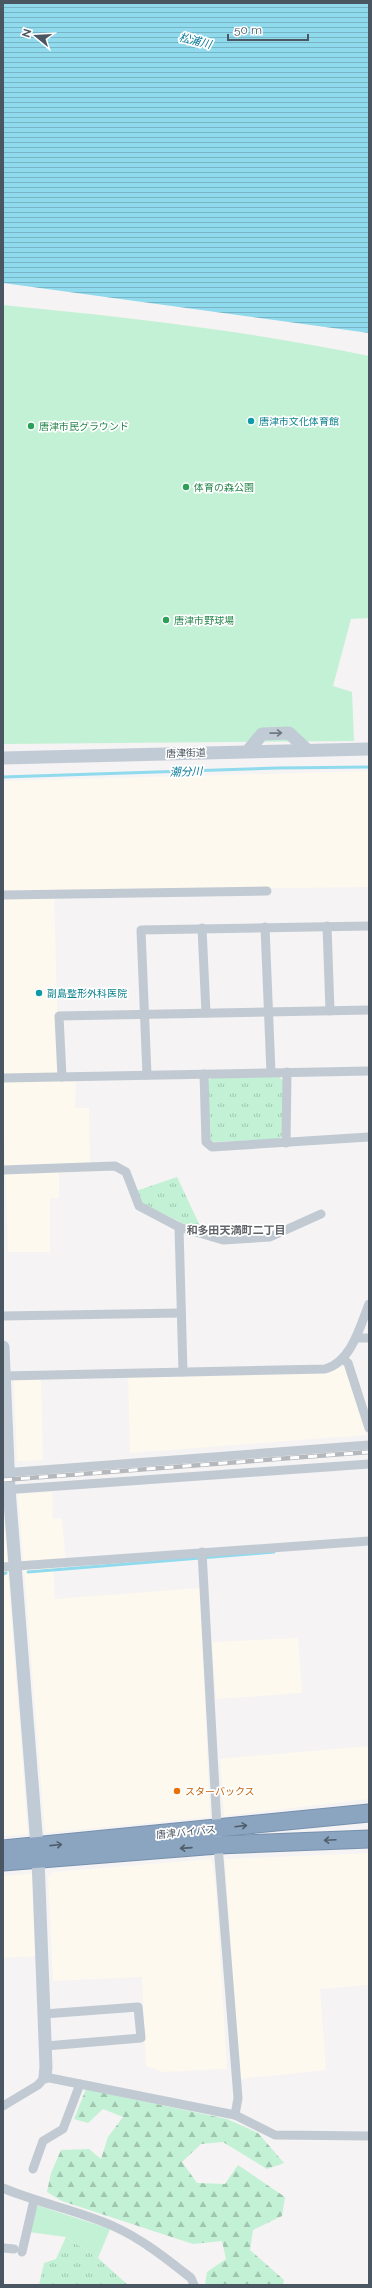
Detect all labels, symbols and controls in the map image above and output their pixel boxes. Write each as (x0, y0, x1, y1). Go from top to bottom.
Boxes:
north arrow (16, 16, 56, 56)
scale bar (228, 16, 308, 42)
text: 50 m (234, 23, 262, 37)
text: N (19, 27, 34, 39)
water label: 松浦川 (177, 31, 214, 52)
marker: 唐津市文化体育館 (246, 416, 256, 426)
place label: 唐津市文化体育館 (259, 416, 339, 427)
marker: 唐津市民グラウンド (26, 421, 36, 431)
place label: 唐津市民グラウンド (39, 421, 129, 432)
marker: 体育の森公園 (181, 482, 191, 492)
place label: 体育の森公園 (194, 482, 254, 493)
marker: 唐津市野球場 (161, 615, 171, 625)
place label: 唐津市野球場 (174, 615, 234, 626)
one-way arrow (269, 730, 282, 737)
street label: 唐津街道 (166, 747, 206, 759)
water label: 潮分川 (169, 765, 204, 779)
marker: 副島整形外科医院 (34, 988, 44, 998)
place label: 副島整形外科医院 (47, 988, 127, 999)
district label: 和多田天満町二丁目 (187, 1224, 286, 1237)
marker: スターバックス (172, 1786, 182, 1796)
place label: スターバックス (185, 1786, 255, 1797)
one-way arrow (234, 1822, 247, 1830)
street label: 唐津バイパス (156, 1823, 216, 1841)
one-way arrow (324, 1837, 337, 1844)
one-way arrow (49, 1841, 62, 1848)
one-way arrow (180, 1844, 193, 1851)

